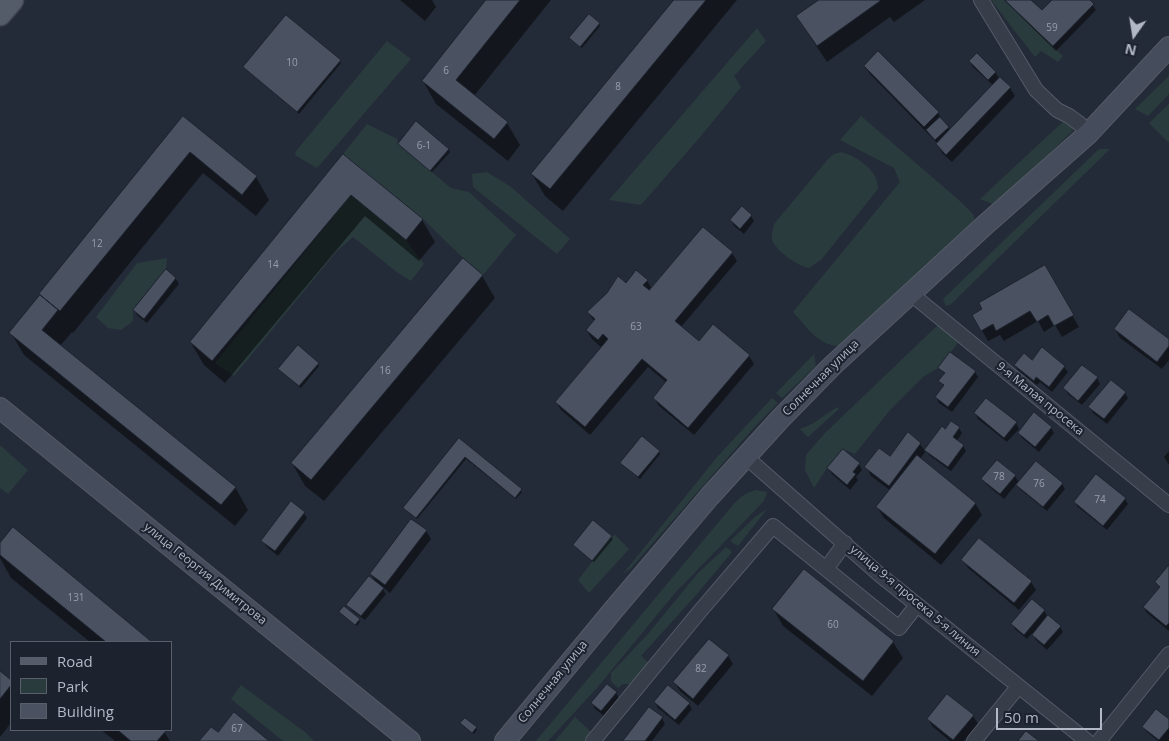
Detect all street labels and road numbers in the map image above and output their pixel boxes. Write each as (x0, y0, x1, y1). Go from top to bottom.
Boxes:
street label: Солнечная улица (780, 337, 862, 419)
street label: 9-я Малая просека (993, 359, 1087, 439)
street label: улица Георгия Димитрова (141, 520, 269, 628)
street label: улица 9-я просека 5-я линия (847, 542, 983, 660)
street label: Солнечная улица (515, 638, 591, 726)

